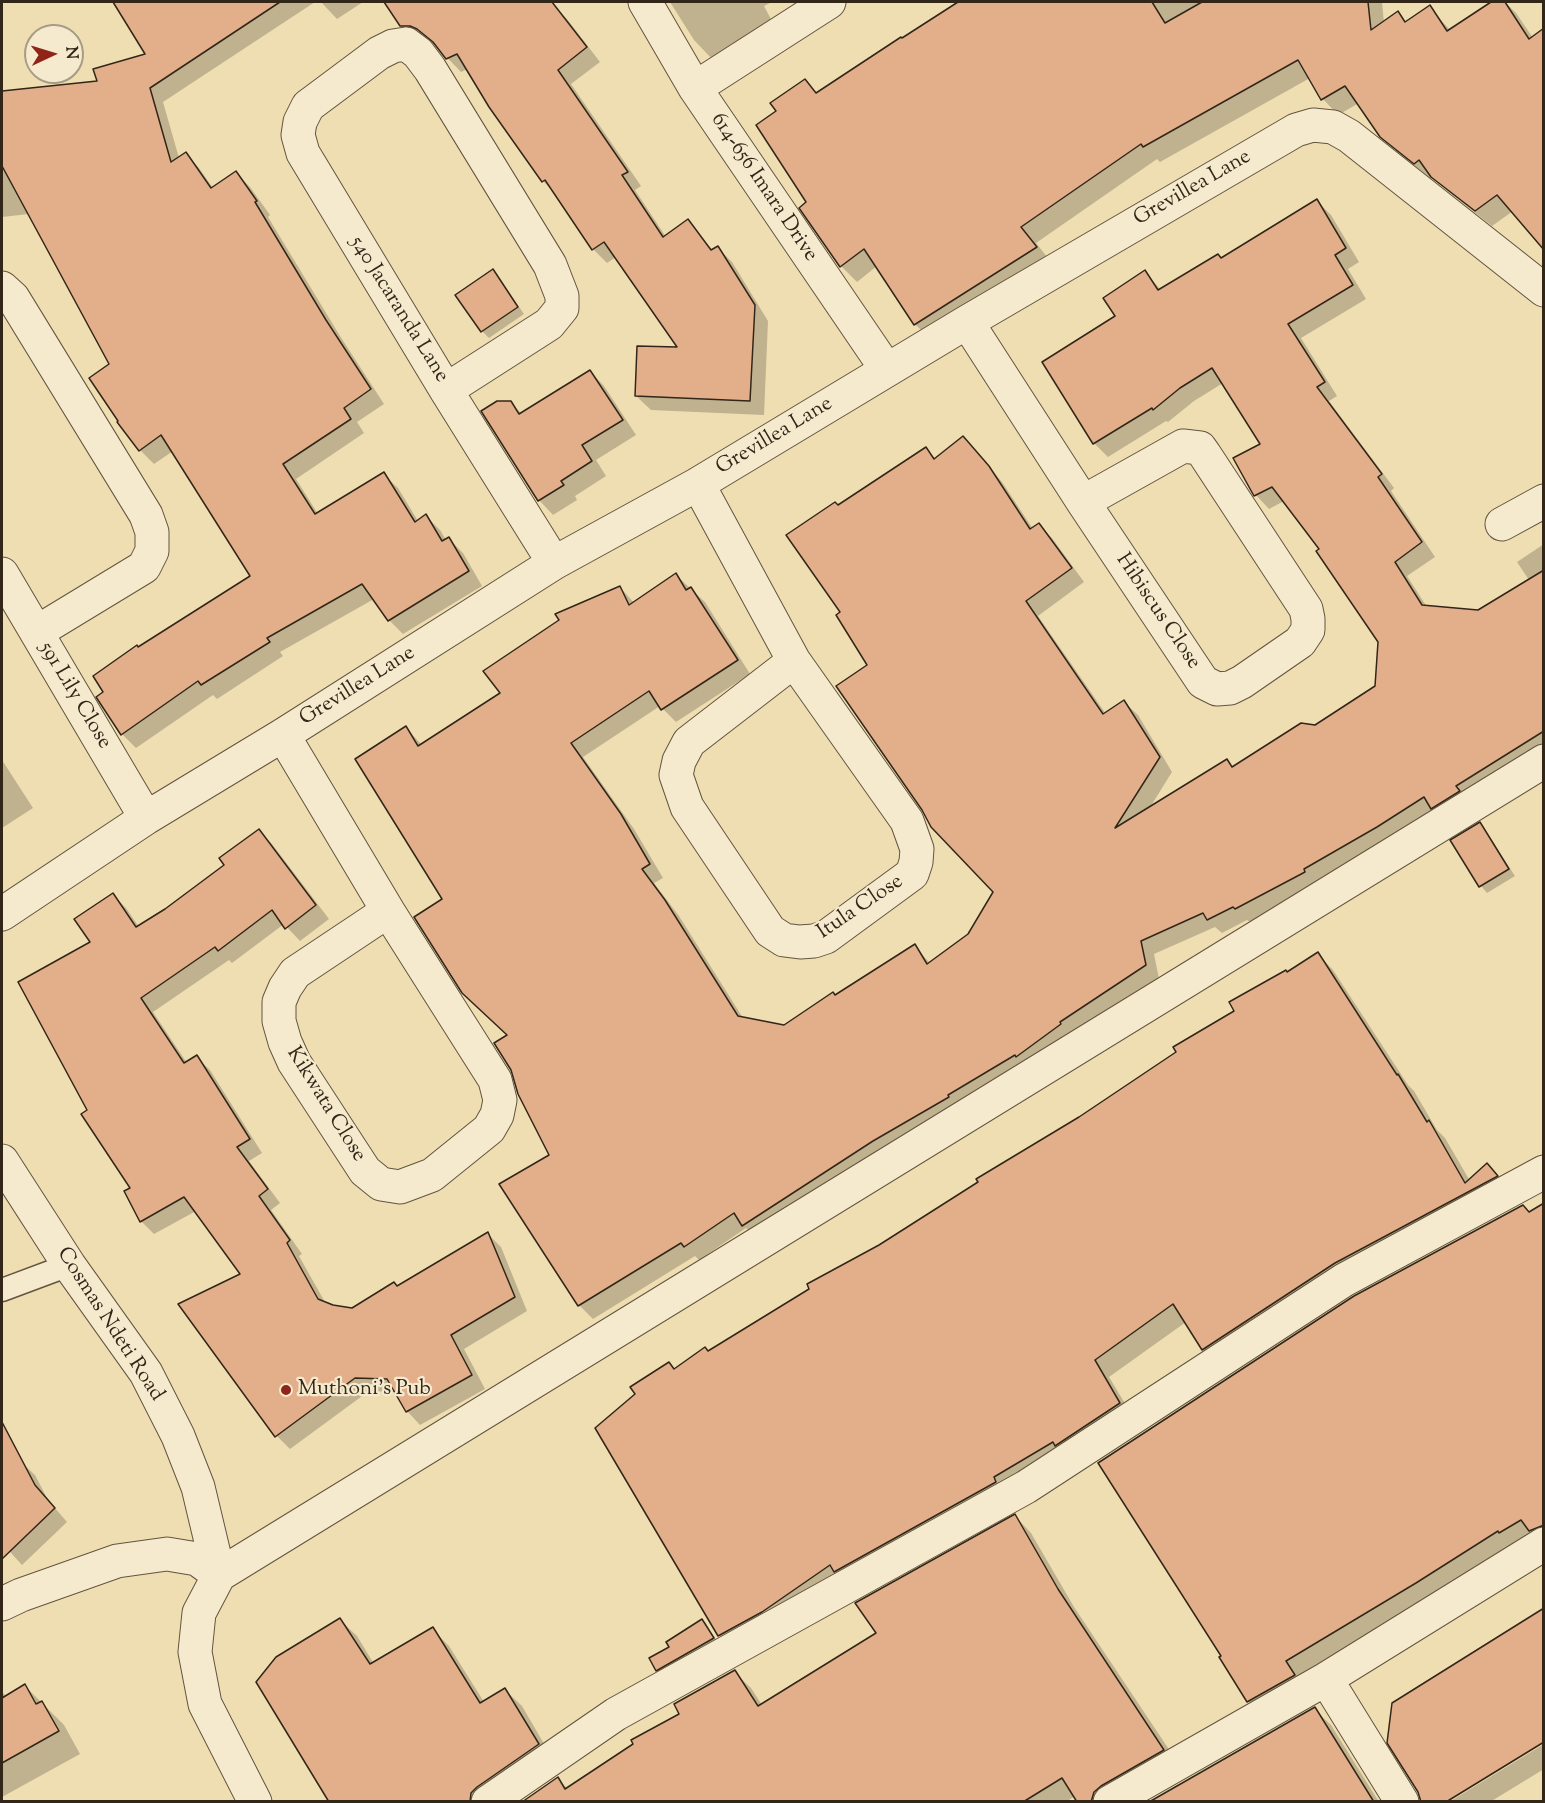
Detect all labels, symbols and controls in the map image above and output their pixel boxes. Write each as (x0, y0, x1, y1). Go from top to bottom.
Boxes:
north arrow (24, 24, 84, 84)
text: N (59, 46, 82, 60)
street label: 614-656 Imara Drive (704, 109, 822, 267)
street label: Grevillea Lane (1130, 145, 1256, 233)
street label: 540 Jacaranda Lane (343, 232, 453, 388)
street label: Grevillea Lane (712, 392, 838, 482)
street label: Hibiscus Close (1109, 549, 1205, 675)
street label: 591 Lily Close (32, 638, 116, 754)
street label: Grevillea Lane (296, 642, 420, 732)
street label: Itula Close (813, 870, 909, 946)
street label: Kikwata Close (280, 1043, 370, 1167)
street label: Cosmas Ndeti Road (50, 1243, 168, 1407)
place label: Muthoni's Pub (298, 1377, 431, 1403)
marker: Muthoni's Pub (279, 1383, 293, 1397)

